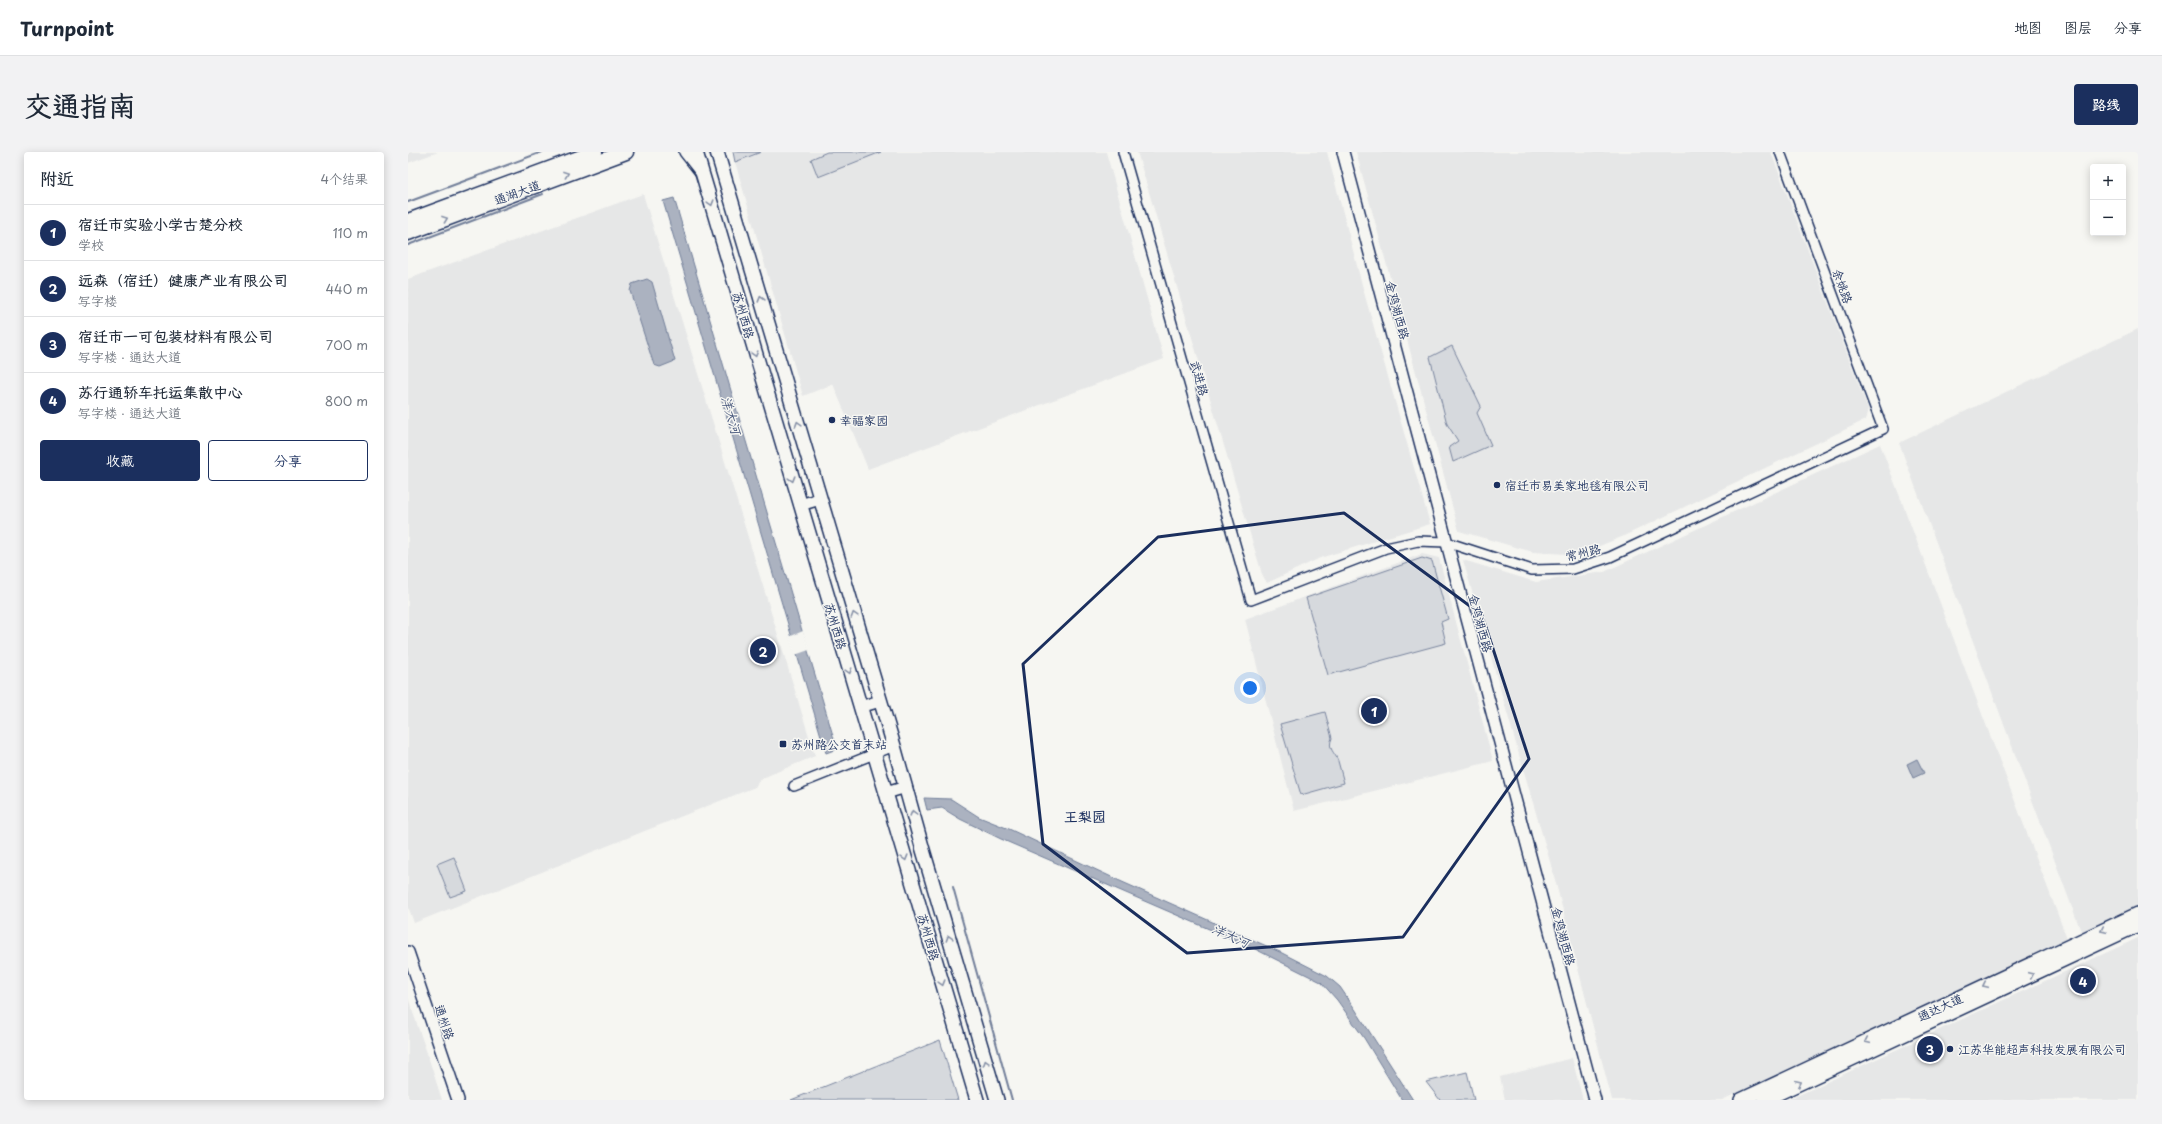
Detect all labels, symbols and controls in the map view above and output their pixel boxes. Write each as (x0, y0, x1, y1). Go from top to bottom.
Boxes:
text: Turnpoint (20, 14, 114, 42)
text: 地图 (2014, 17, 2042, 38)
text: 图层 (2064, 17, 2092, 38)
text: 分享 (2114, 17, 2142, 38)
text: 交通指南 (24, 83, 136, 126)
button: 路线 (2074, 84, 2138, 125)
map controls (2090, 164, 2126, 236)
button: + (2090, 164, 2126, 200)
text: 附近 (40, 165, 74, 191)
text: 4个结果 (320, 169, 368, 188)
one-way arrow (563, 170, 570, 179)
street label: 通湖大道 (491, 175, 543, 209)
one-way arrow (706, 199, 715, 206)
button: − (2090, 200, 2126, 236)
text: 宿迁市实验小学古楚分校 (78, 212, 243, 235)
one-way arrow (441, 216, 448, 224)
text: 1 (50, 223, 56, 242)
text: 110 m (333, 223, 368, 242)
text: 学校 (78, 235, 104, 254)
street label: 余姚路 (1828, 266, 1858, 306)
text: 远森（宿迁）健康产业有限公司 (78, 268, 288, 291)
text: 2 (48, 279, 58, 298)
text: 440 m (325, 279, 368, 298)
street label: 金鸡湖西路 (1382, 279, 1414, 341)
street label: 苏州西路 (729, 289, 759, 341)
text: 写字楼 (78, 291, 117, 310)
one-way arrow (757, 296, 766, 303)
text: 宿迁市一可包装材料有限公司 (78, 324, 273, 347)
text: 3 (49, 335, 57, 354)
text: 700 m (326, 335, 368, 354)
text: 写字楼 · 通达大道 (78, 347, 181, 366)
one-way arrow (750, 351, 759, 358)
street label: 武进路 (1186, 358, 1214, 398)
text: 苏行通轿车托运集散中心 (78, 380, 243, 403)
text: 4 (49, 391, 57, 410)
text: 800 m (325, 391, 368, 410)
water label: 洋大河 (717, 394, 747, 438)
text: 写字楼 · 通达大道 (78, 403, 181, 422)
place label: 幸福家园 (840, 411, 888, 429)
marker: 幸福家园 (827, 415, 837, 425)
one-way arrow (794, 420, 803, 427)
button: 收藏 (40, 440, 200, 481)
button: 分享 (208, 440, 368, 481)
one-way arrow (787, 475, 796, 482)
place label: 宿迁市易美家地毯有限公司 (1505, 476, 1649, 494)
marker: 宿迁市易美家地毯有限公司 (1492, 480, 1502, 490)
street label: 常州路 (1563, 539, 1603, 565)
street label: 金鸡湖西路 (1465, 592, 1497, 654)
street label: 苏州西路 (820, 600, 852, 652)
one-way arrow (850, 612, 859, 619)
pin: 2 (750, 636, 776, 666)
one-way arrow (844, 667, 853, 674)
your location (1240, 678, 1260, 698)
pin: 1 (1361, 696, 1387, 726)
place label: 苏州路公交首末站 (791, 735, 887, 753)
marker: 苏州路公交首末站 (778, 739, 788, 749)
district label: 王梨园 (1064, 806, 1106, 827)
one-way arrow (909, 810, 918, 817)
one-way arrow (900, 854, 909, 861)
street label: 金鸡湖西路 (1548, 905, 1580, 967)
street label: 苏州西路 (914, 911, 944, 963)
water label: 洋大河 (1209, 918, 1254, 952)
one-way arrow (2099, 925, 2107, 933)
one-way arrow (945, 935, 954, 942)
pin: 4 (2070, 966, 2096, 996)
one-way arrow (2027, 972, 2034, 980)
one-way arrow (937, 979, 946, 986)
one-way arrow (1982, 980, 1989, 988)
street label: 通达大道 (1914, 989, 1966, 1025)
street label: 通州路 (431, 1002, 459, 1042)
pin: 3 (1917, 1034, 1943, 1064)
one-way arrow (1864, 1036, 1872, 1044)
place label: 江苏华能超声科技发展有限公司 (1958, 1040, 2126, 1058)
marker: 江苏华能超声科技发展有限公司 (1945, 1044, 1955, 1054)
one-way arrow (982, 1059, 991, 1066)
one-way arrow (1795, 1080, 1802, 1088)

